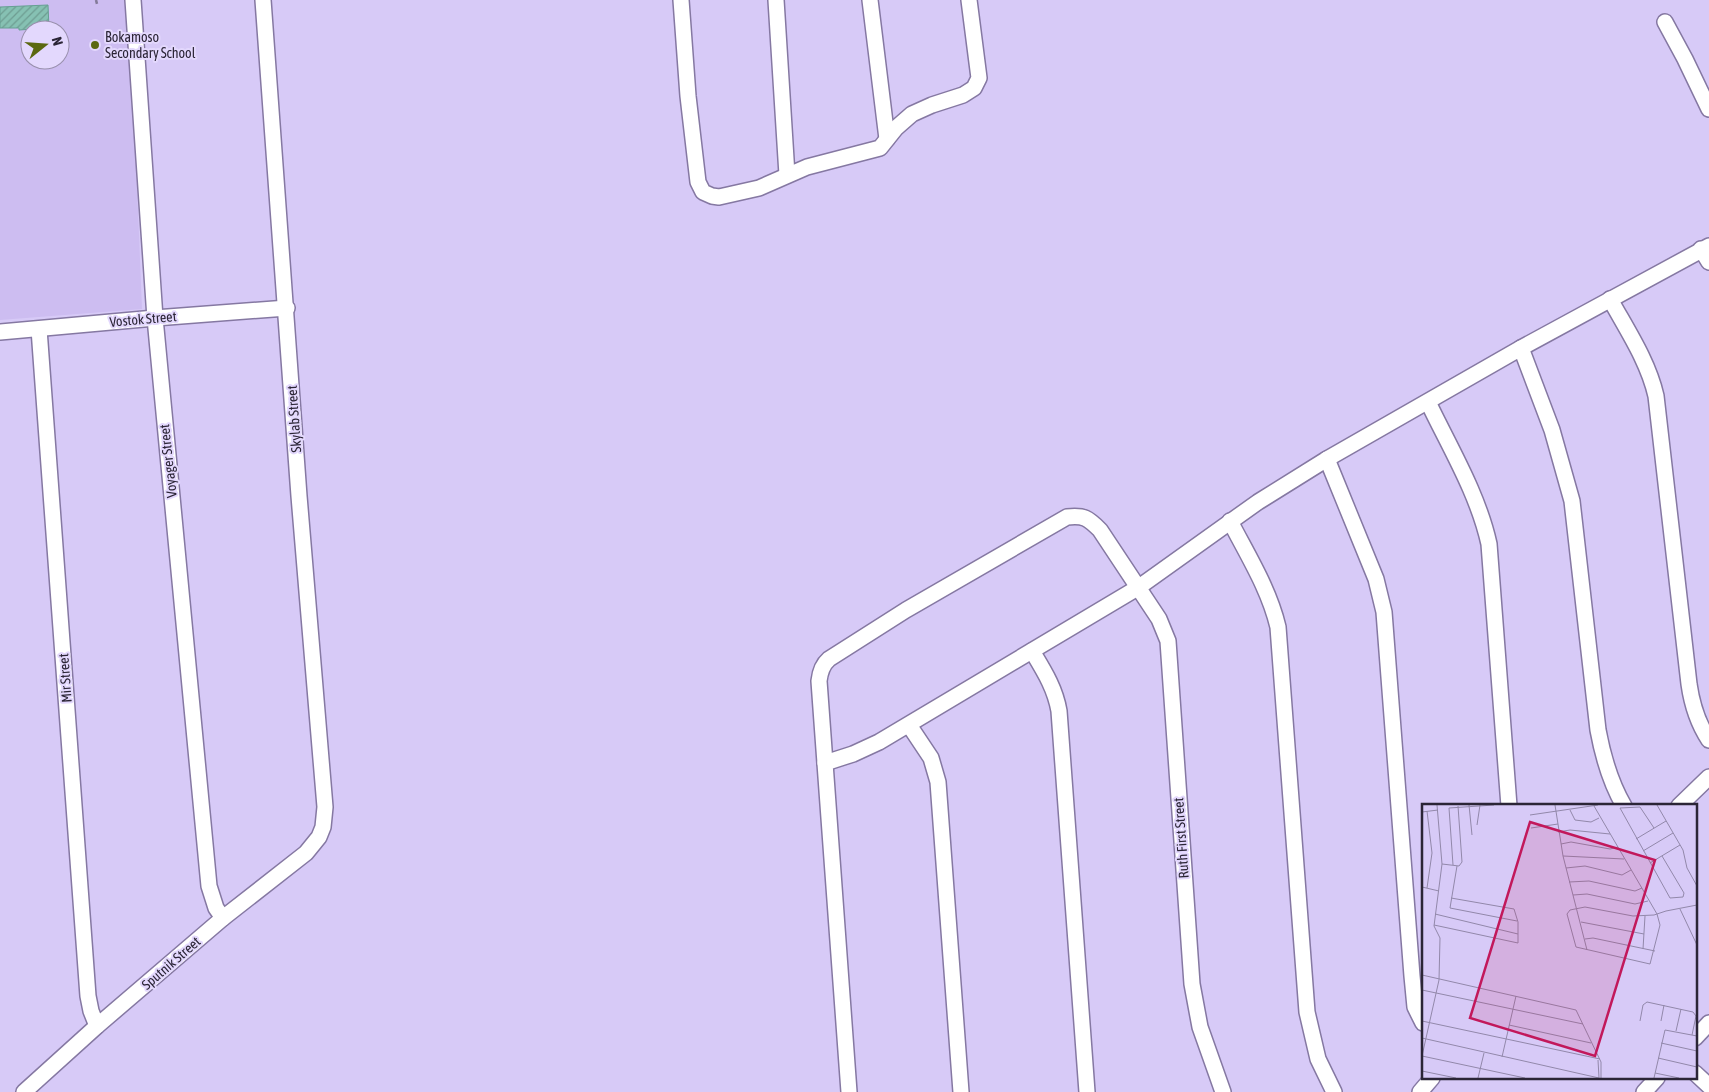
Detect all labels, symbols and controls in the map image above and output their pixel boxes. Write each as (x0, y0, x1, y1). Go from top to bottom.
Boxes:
north arrow (20, 20, 70, 70)
place label: Bokamoso Secondary School (105, 29, 196, 61)
text: N (49, 35, 66, 47)
marker: Bokamoso Secondary School (89, 39, 101, 51)
street label: Vostok Street (109, 308, 177, 330)
street label: Skylab Street (284, 385, 304, 453)
street label: Voyager Street (156, 423, 180, 499)
street label: Mir Street (55, 653, 75, 703)
street label: Ruth First Street (1170, 797, 1192, 879)
inset map (1422, 804, 1696, 1080)
street label: Sputnik Street (139, 933, 203, 993)

